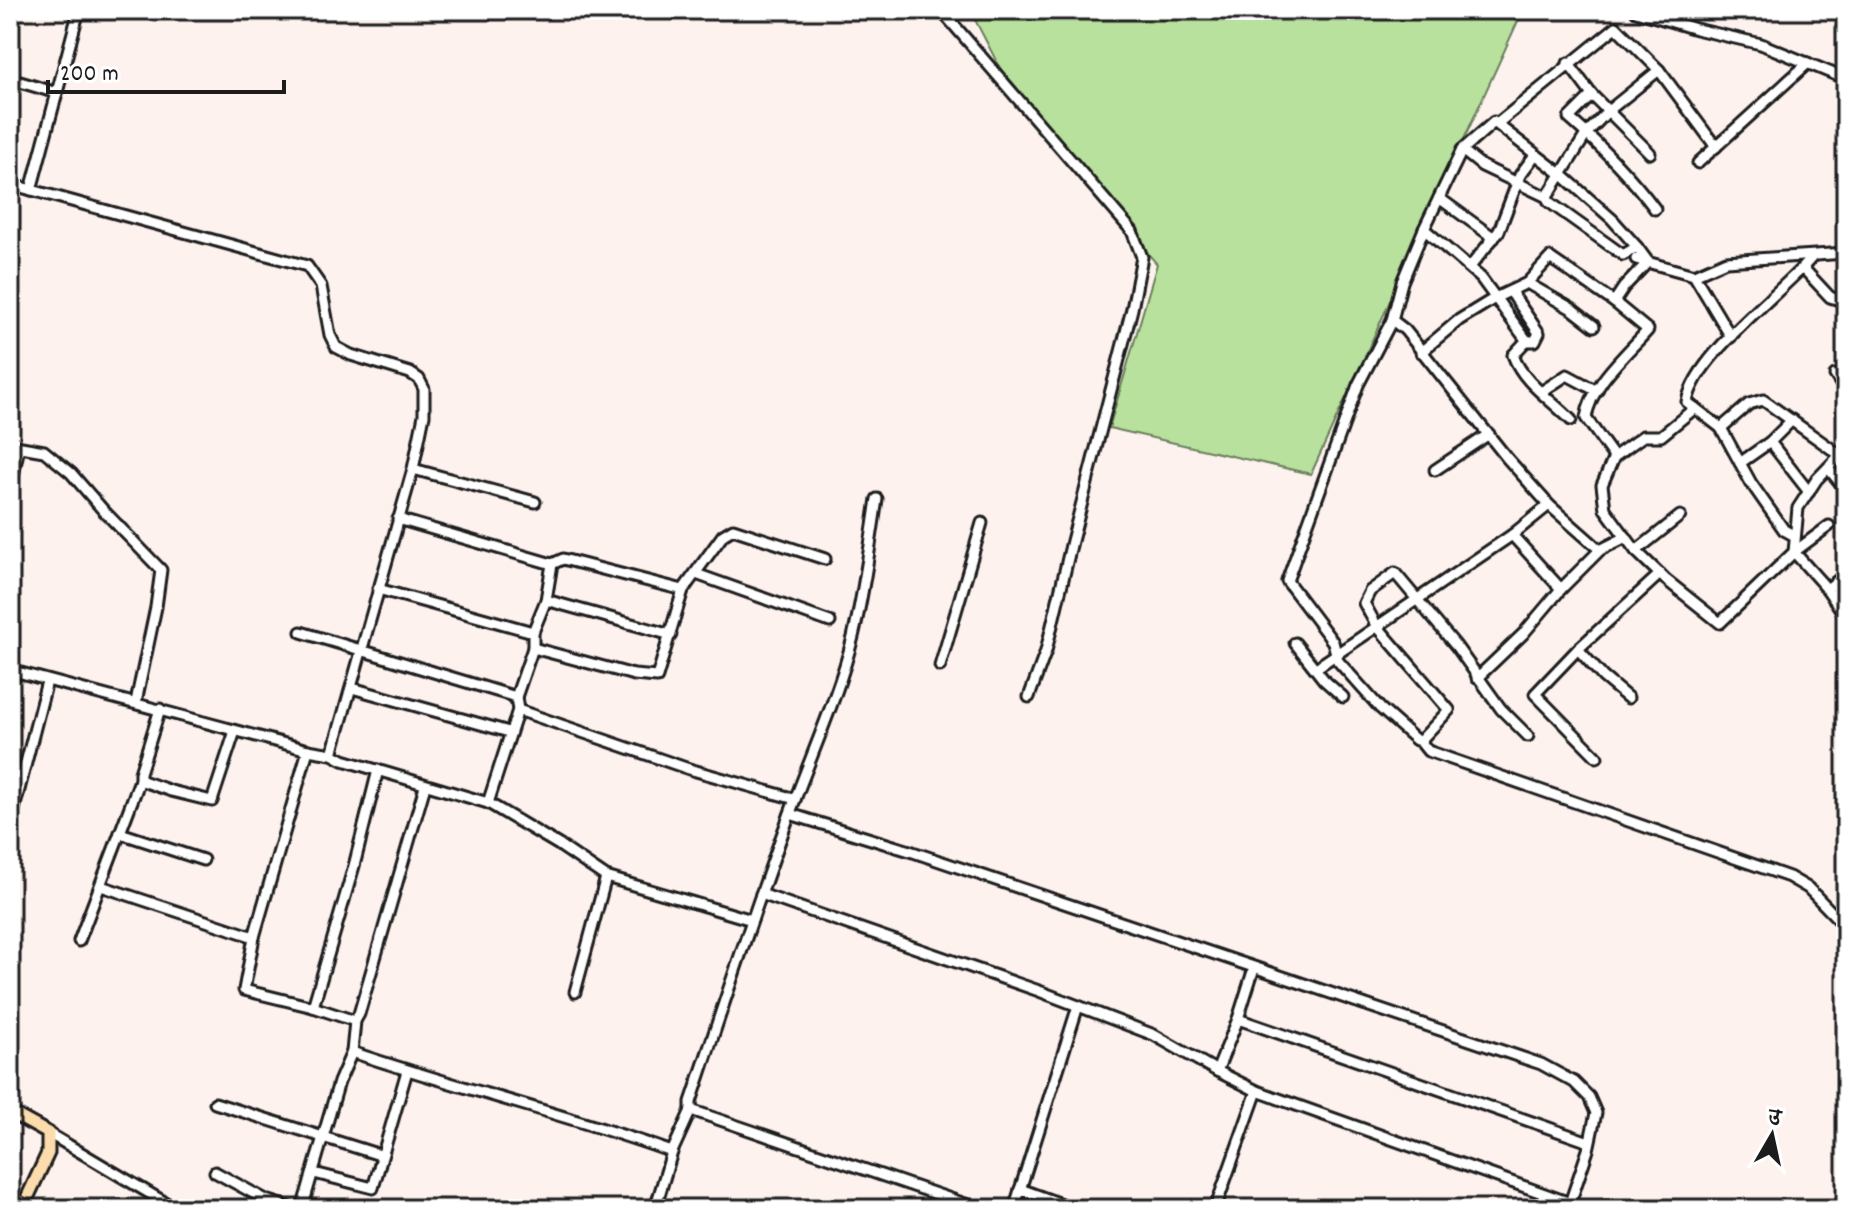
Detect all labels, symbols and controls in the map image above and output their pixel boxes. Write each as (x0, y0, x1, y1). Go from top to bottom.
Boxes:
scale bar (48, 44, 284, 94)
text: 200 m (60, 58, 119, 92)
north arrow (1732, 1095, 1812, 1175)
text: उ (1765, 1102, 1785, 1135)

